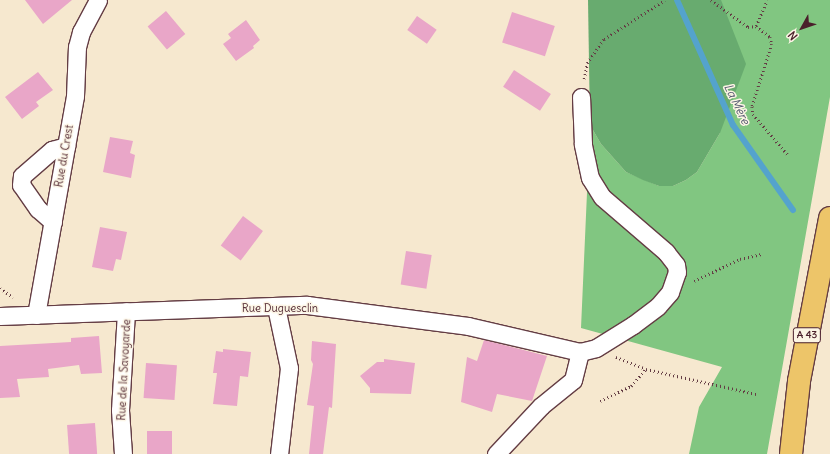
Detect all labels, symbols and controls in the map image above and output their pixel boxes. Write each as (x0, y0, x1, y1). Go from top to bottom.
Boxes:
north arrow (782, 8, 822, 48)
text: N (785, 28, 801, 43)
water label: La Mère (721, 81, 753, 127)
street label: Rue du Crest (52, 124, 76, 188)
street label: Rue Duguesclin (242, 301, 318, 315)
street label: Rue de la Savoyarde (115, 319, 133, 421)
road number: A 43 (792, 327, 822, 343)

